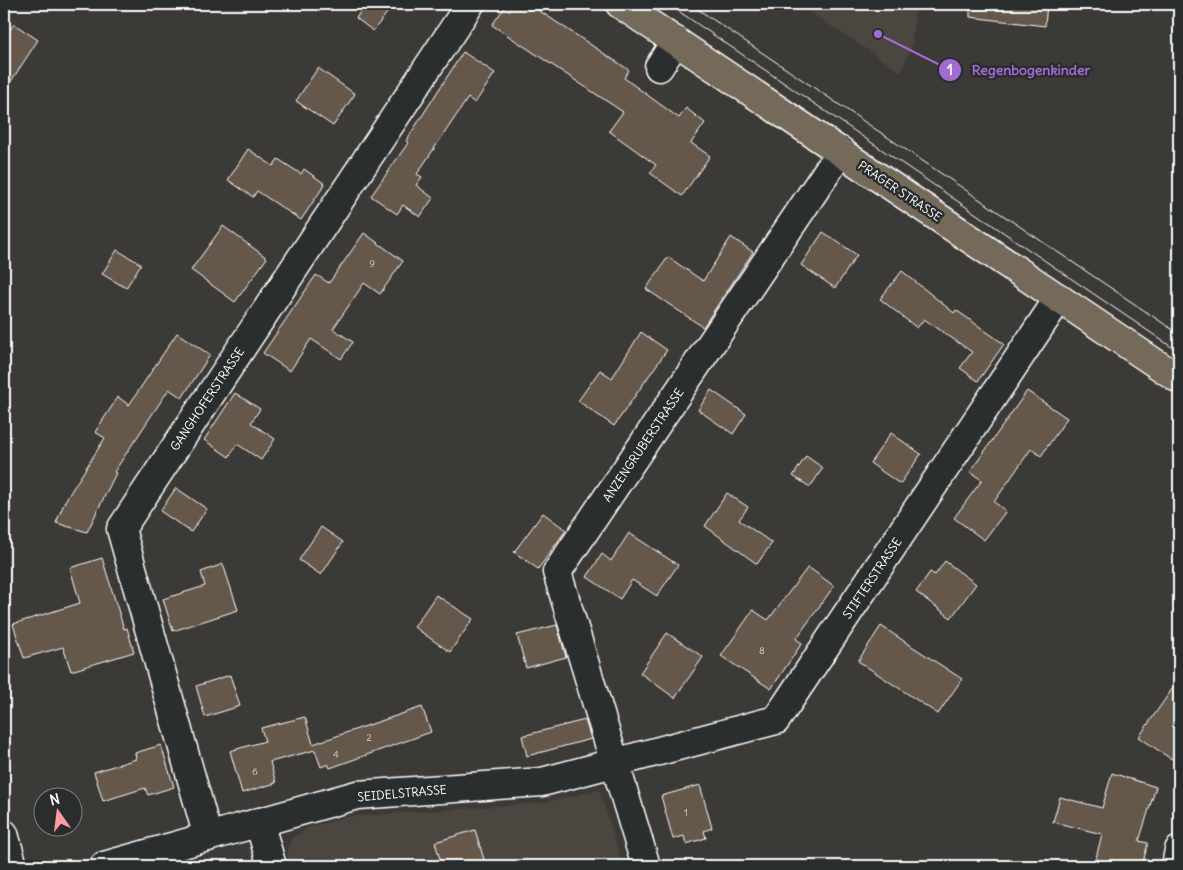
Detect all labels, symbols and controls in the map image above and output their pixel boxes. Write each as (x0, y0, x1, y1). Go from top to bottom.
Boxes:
callout: Regenbogenkinder (937, 56, 1101, 85)
text: 1 (947, 60, 953, 79)
text: Regenbogenkinder (972, 61, 1091, 79)
street label: PRAGER STRASSE (855, 158, 945, 224)
house number: 9 (369, 257, 375, 270)
street label: GANGHOFERSTRASSE (167, 344, 247, 454)
street label: ANZENGRUBERSTRASSE (599, 385, 687, 505)
street label: STIFTERSTRASSE (839, 535, 905, 621)
house number: 8 (759, 644, 765, 657)
house number: 2 (366, 731, 372, 744)
house number: 4 (333, 748, 339, 761)
house number: 6 (252, 765, 258, 778)
street label: SEIDELSTRASSE (357, 782, 447, 804)
north arrow (32, 788, 82, 838)
text: N (48, 789, 62, 809)
house number: 1 (684, 806, 688, 819)

